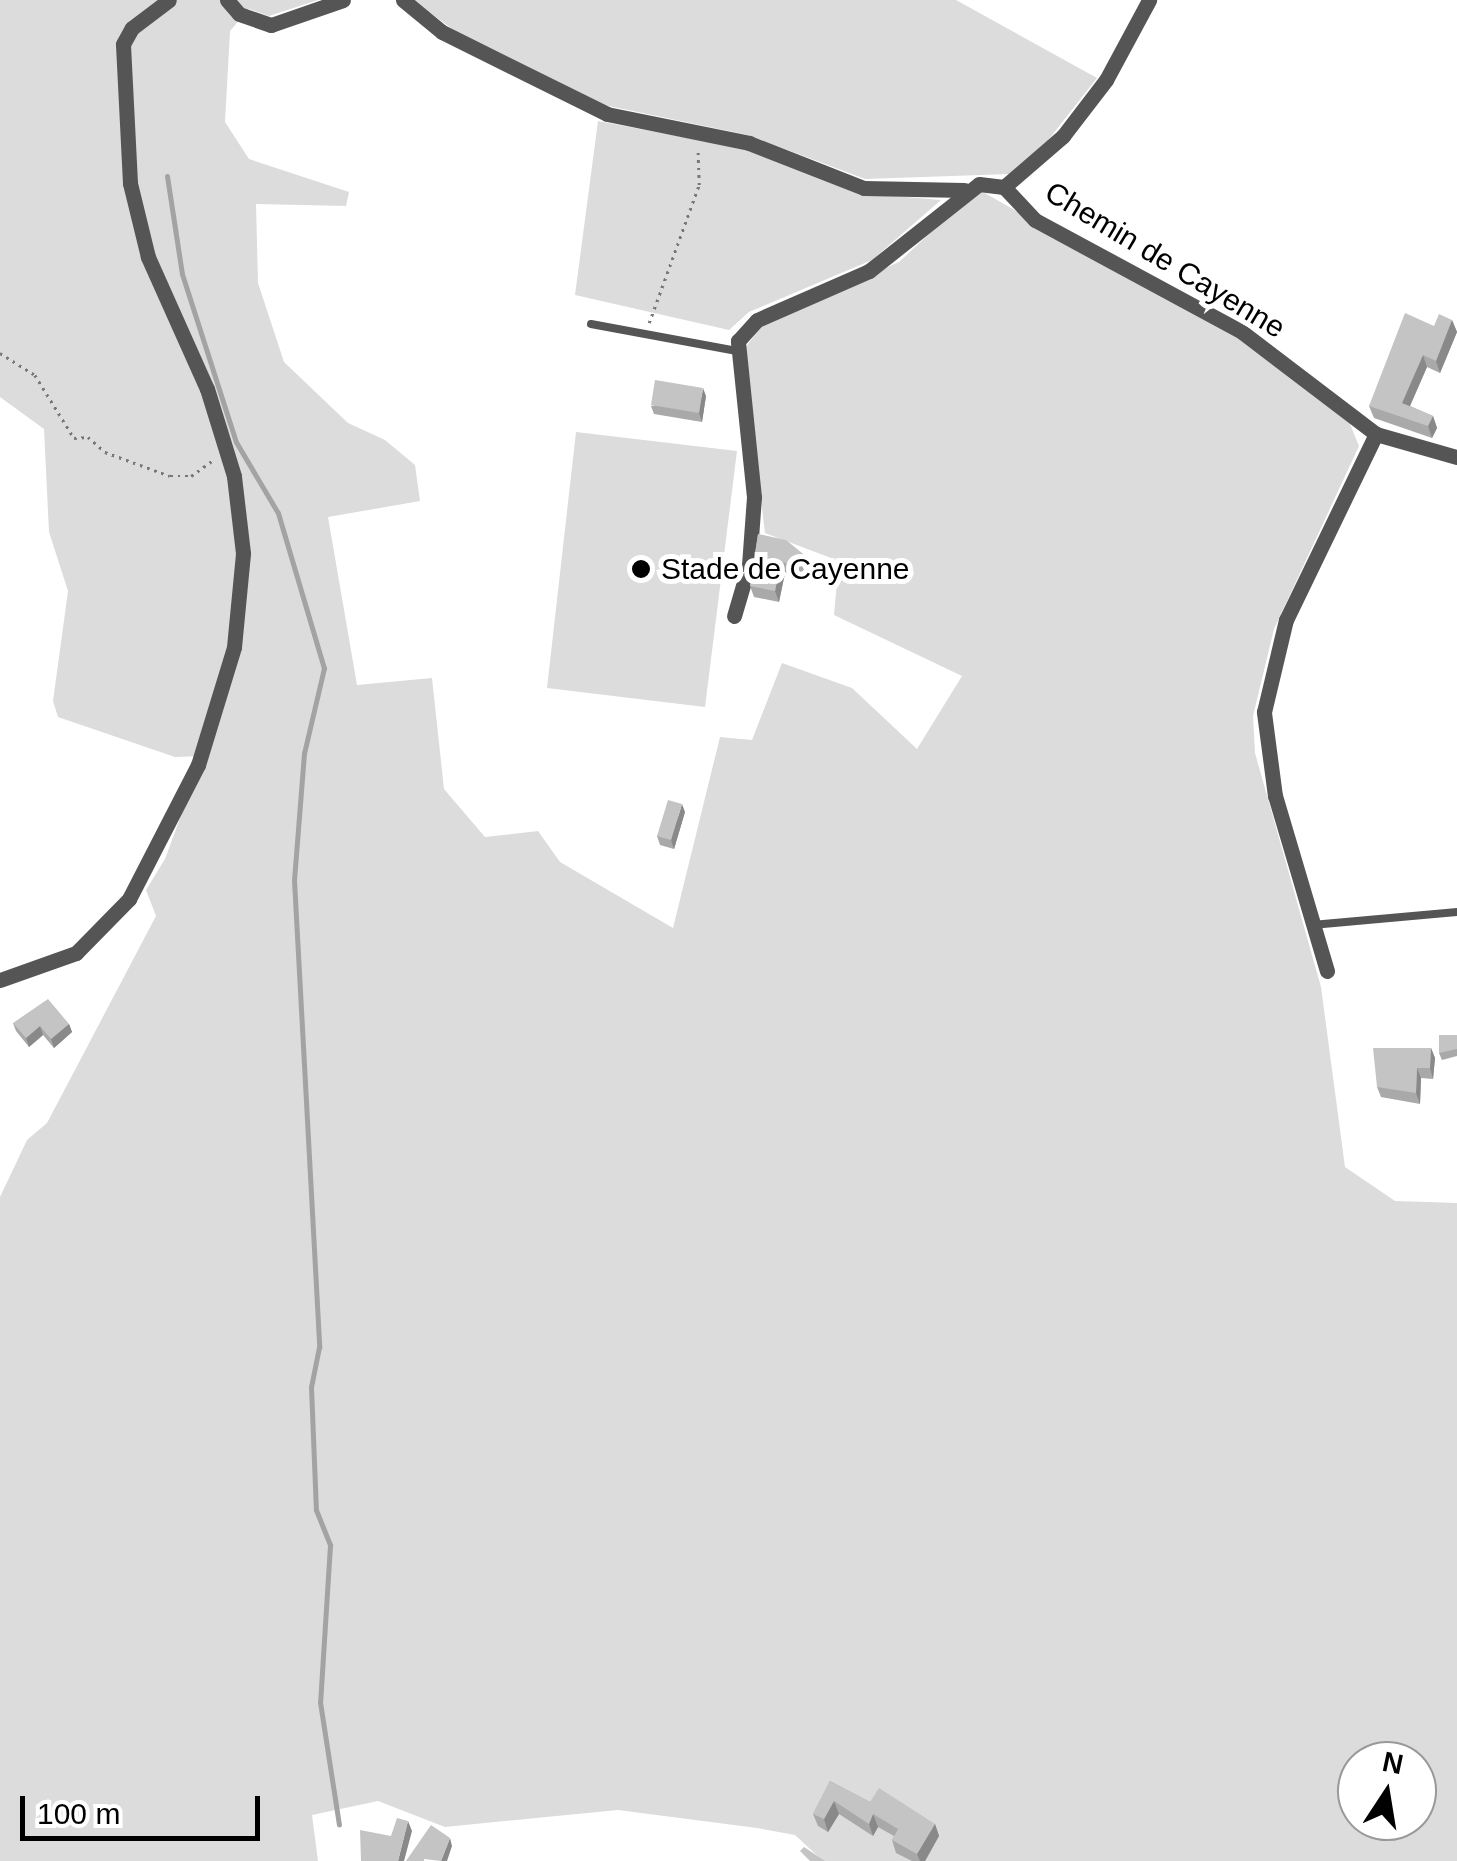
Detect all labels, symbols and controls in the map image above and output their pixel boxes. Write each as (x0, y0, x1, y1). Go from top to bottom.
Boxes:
street label: Chemin de Cayenne (1039, 174, 1291, 346)
place label: Stade de Cayenne (661, 551, 910, 587)
marker: Stade de Cayenne (630, 558, 652, 580)
north arrow (1337, 1741, 1437, 1841)
text: N (1380, 1746, 1406, 1780)
scale bar (25, 1776, 265, 1838)
text: 100 m (37, 1797, 120, 1830)

